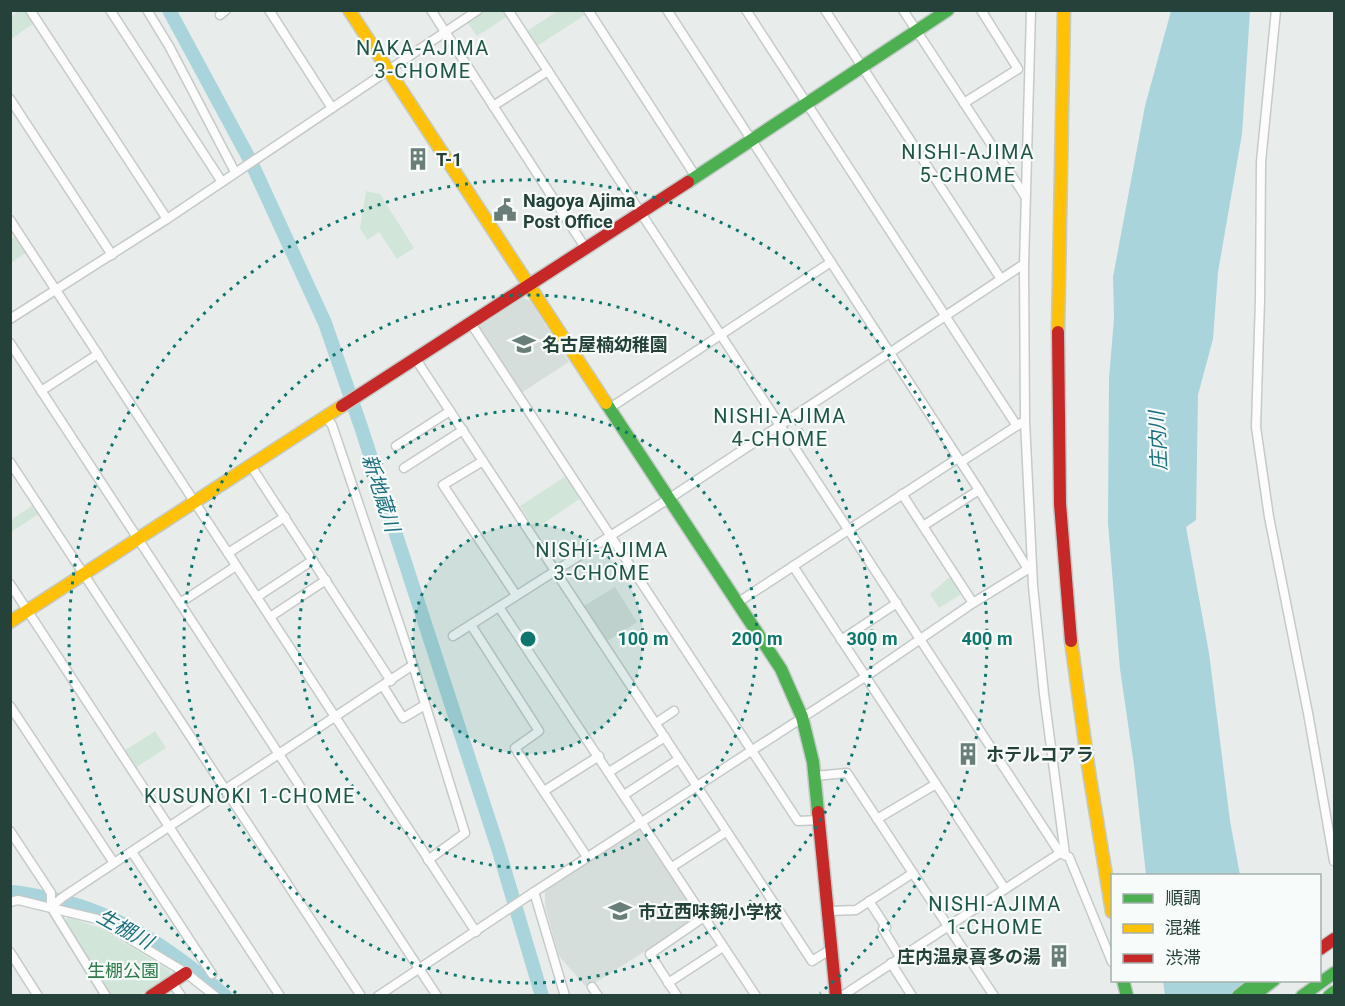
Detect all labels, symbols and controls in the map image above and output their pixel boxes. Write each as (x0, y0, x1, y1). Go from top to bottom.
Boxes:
district label: NAKA-AJIMA 3-CHOME (356, 36, 490, 83)
district label: NISHI-AJIMA 5-CHOME (901, 140, 1035, 187)
building icon: T-1 (405, 146, 431, 172)
place label: T-1 (436, 149, 462, 170)
place label: Nagoya Ajima Post Office (523, 190, 636, 232)
public building icon: Nagoya Ajima Post Office (492, 197, 518, 223)
school or university icon: 名古屋楠幼稚園 (511, 331, 537, 357)
place label: 名古屋楠幼稚園 (542, 334, 668, 355)
district label: NISHI-AJIMA 4-CHOME (713, 404, 847, 451)
water label: 庄内川 (1144, 408, 1172, 472)
water label: 新地蔵川 (357, 451, 405, 537)
district label: NISHI-AJIMA 3-CHOME (535, 538, 669, 585)
text: 100 m (617, 628, 669, 649)
text: 200 m (731, 628, 783, 649)
text: 300 m (846, 628, 898, 649)
text: 400 m (961, 628, 1013, 649)
centre of rings (518, 629, 538, 649)
building icon: ホテルコアラ (955, 741, 981, 767)
place label: ホテルコアラ (986, 744, 1094, 765)
district label: KUSUNOKI 1-CHOME (144, 784, 356, 808)
legend (1111, 874, 1321, 982)
text: 順調 (1165, 887, 1201, 908)
district label: NISHI-AJIMA 1-CHOME (928, 892, 1062, 939)
school or university icon: 市立西味鋺小学校 (607, 898, 633, 924)
place label: 市立西味鋺小学校 (638, 901, 782, 922)
water label: 生棚川 (93, 904, 159, 955)
text: 混雑 (1165, 917, 1201, 938)
building icon: 庄内温泉喜多の湯 (1046, 943, 1072, 969)
place label: 庄内温泉喜多の湯 (897, 946, 1041, 967)
text: 渋滞 (1165, 947, 1201, 968)
park label: 生棚公園 (87, 960, 159, 981)

